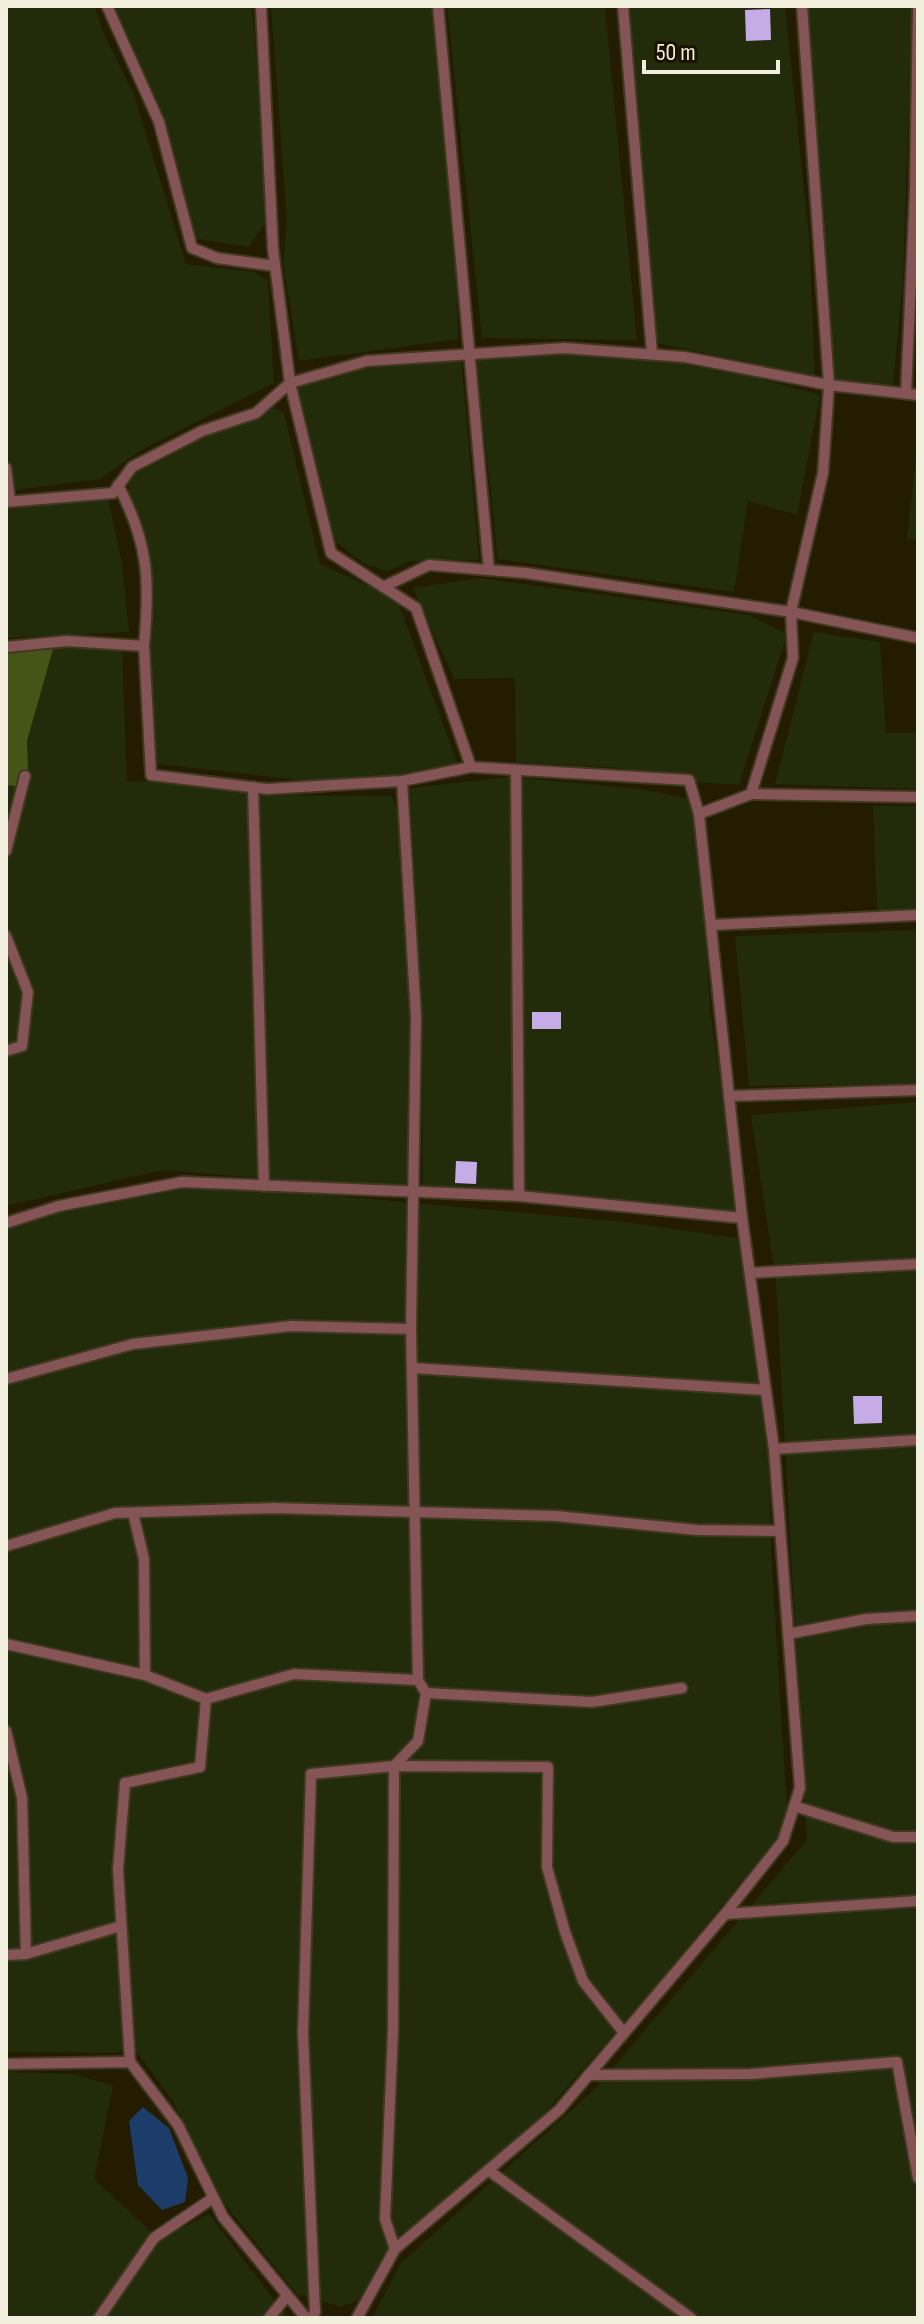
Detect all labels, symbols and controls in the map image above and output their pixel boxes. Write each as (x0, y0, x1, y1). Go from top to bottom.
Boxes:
scale bar (644, 24, 778, 74)
text: 50 m (656, 38, 696, 67)

